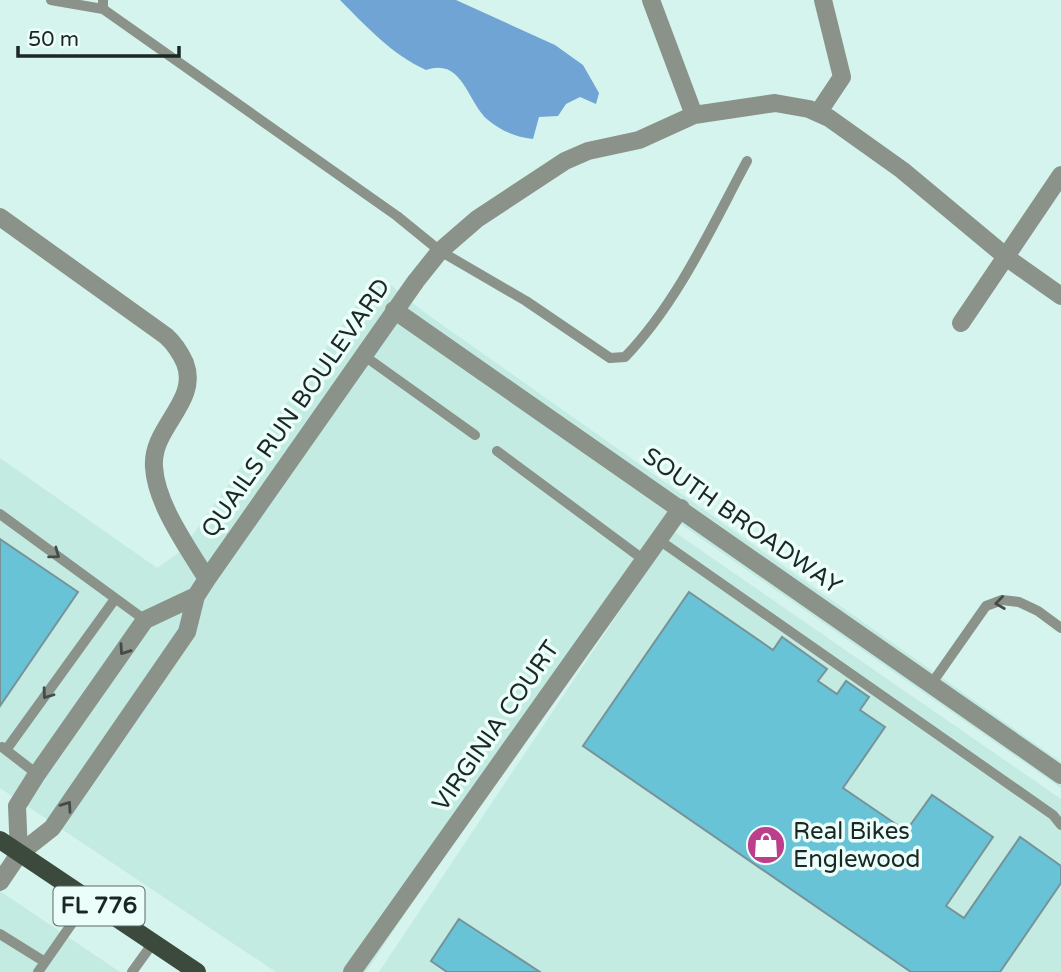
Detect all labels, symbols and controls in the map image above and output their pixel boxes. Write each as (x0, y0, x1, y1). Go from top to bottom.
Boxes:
scale bar (18, 14, 178, 58)
text: 50 m (28, 27, 79, 52)
street label: QUAILS RUN BOULEVARD (195, 273, 397, 543)
street label: SOUTH BROADWAY (637, 441, 847, 601)
one-way arrow (47, 546, 60, 559)
one-way arrow (995, 595, 1006, 610)
street label: VIRGINIA COURT (426, 635, 566, 817)
one-way arrow (120, 642, 132, 655)
one-way arrow (42, 686, 55, 699)
one-way arrow (59, 801, 71, 814)
place label: Real Bikes Englewood (793, 817, 921, 874)
shop icon: Real Bikes Englewood (745, 824, 787, 866)
road number: FL 776 (54, 886, 144, 925)

